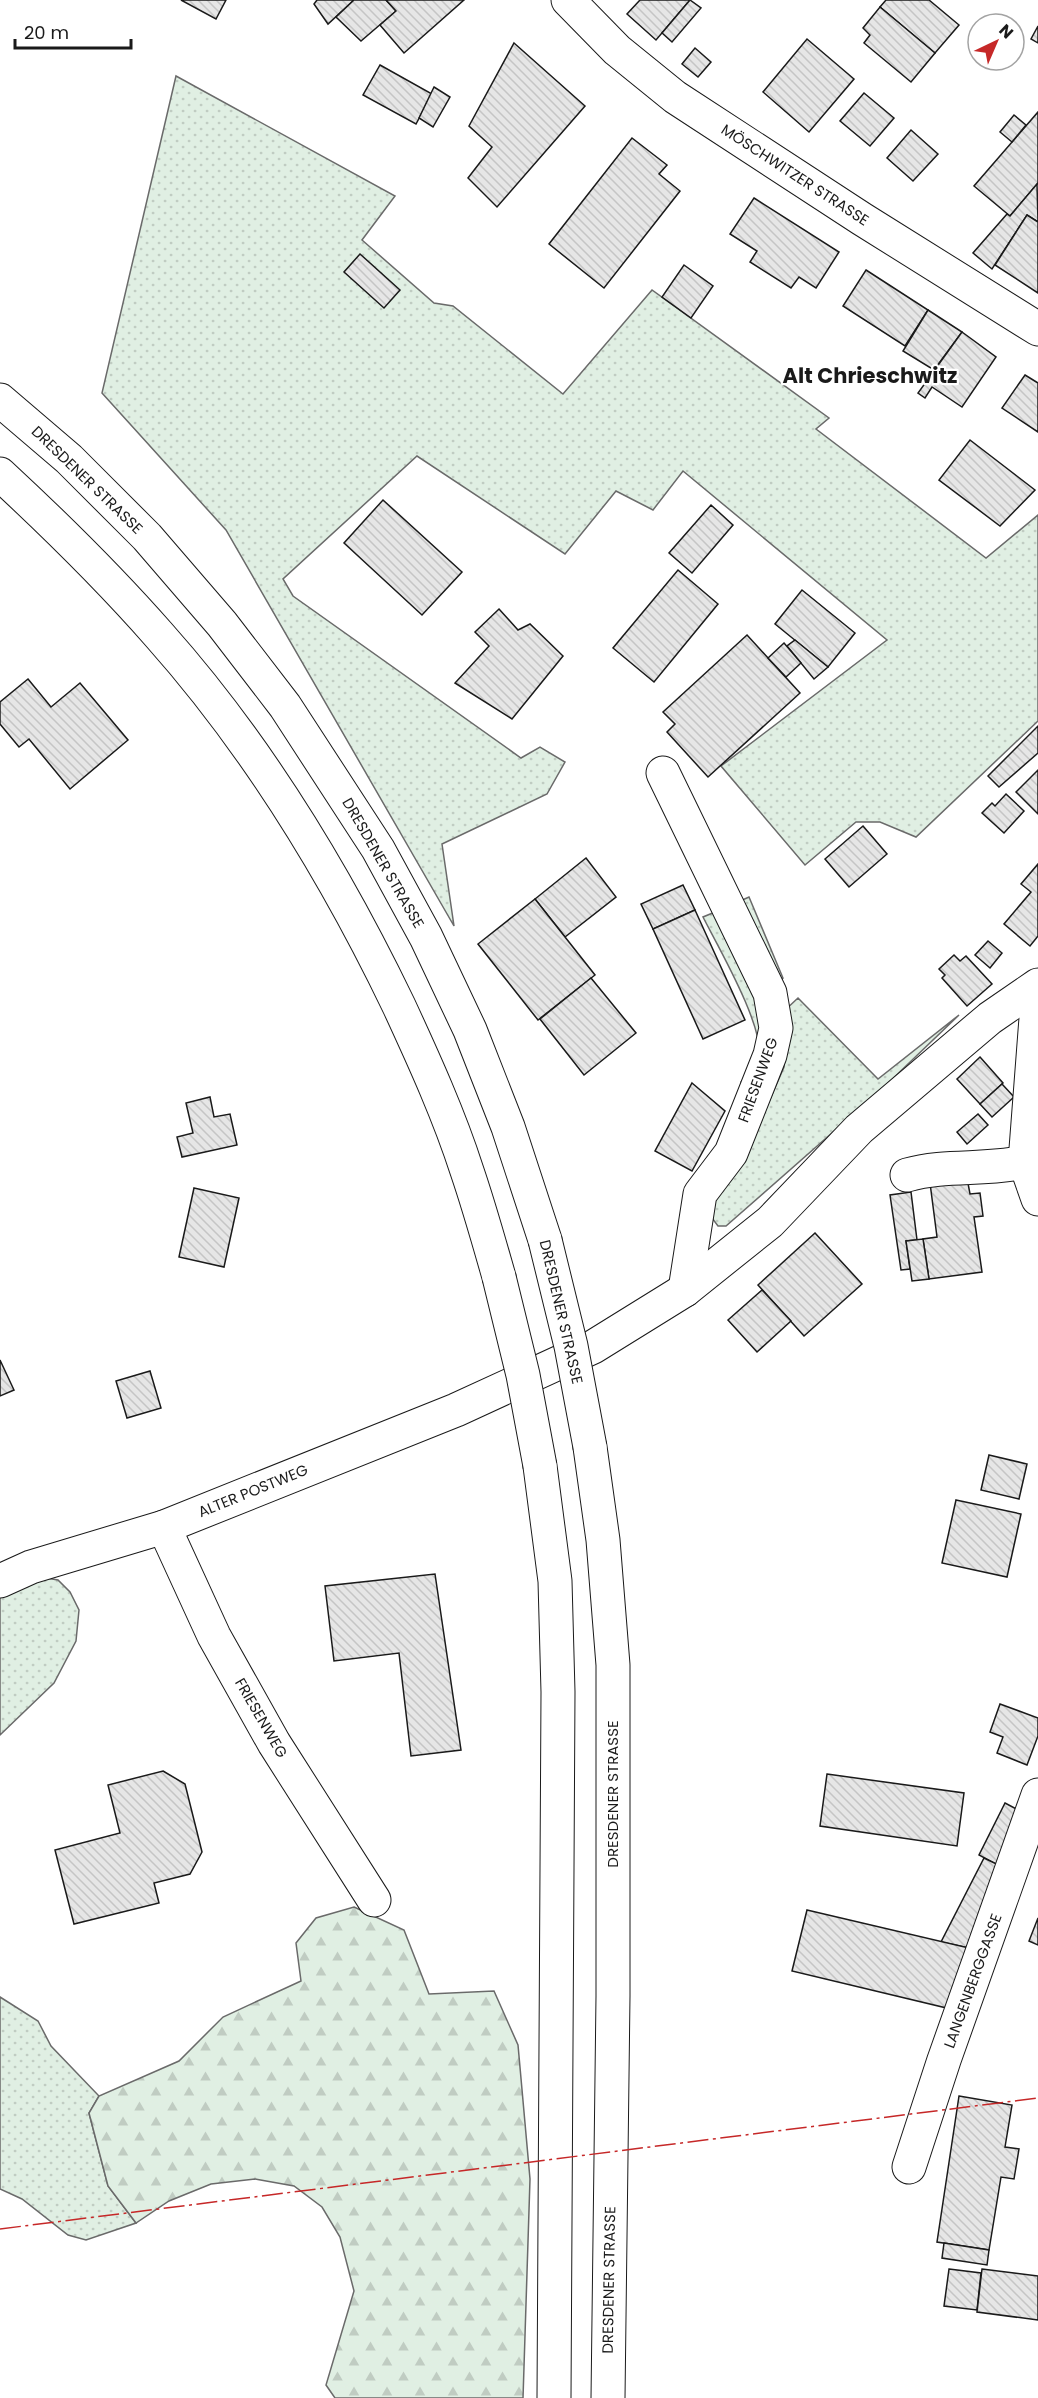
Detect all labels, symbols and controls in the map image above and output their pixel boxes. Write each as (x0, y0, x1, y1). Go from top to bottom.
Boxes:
scale bar (15, 12, 130, 50)
north arrow (966, 12, 1026, 72)
text: N (994, 19, 1018, 44)
text: 20 m (24, 20, 69, 45)
street label: MÖSCHWITZER STRASSE (717, 119, 873, 230)
district label: Alt Chrieschwitz (783, 361, 957, 390)
street label: DRESDENER STRASSE (27, 421, 148, 538)
street label: DRESDENER STRASSE (337, 794, 429, 932)
street label: FRIESENWEG (732, 1034, 783, 1125)
street label: DRESDENER STRASSE (535, 1238, 588, 1386)
street label: ALTER POSTWEG (195, 1459, 311, 1522)
street label: FRIESENWEG (230, 1674, 293, 1762)
street label: DRESDENER STRASSE (602, 1720, 623, 1868)
street label: LANGENBERGGASSE (938, 1911, 1007, 2051)
street label: DRESDENER STRASSE (597, 2206, 620, 2354)

